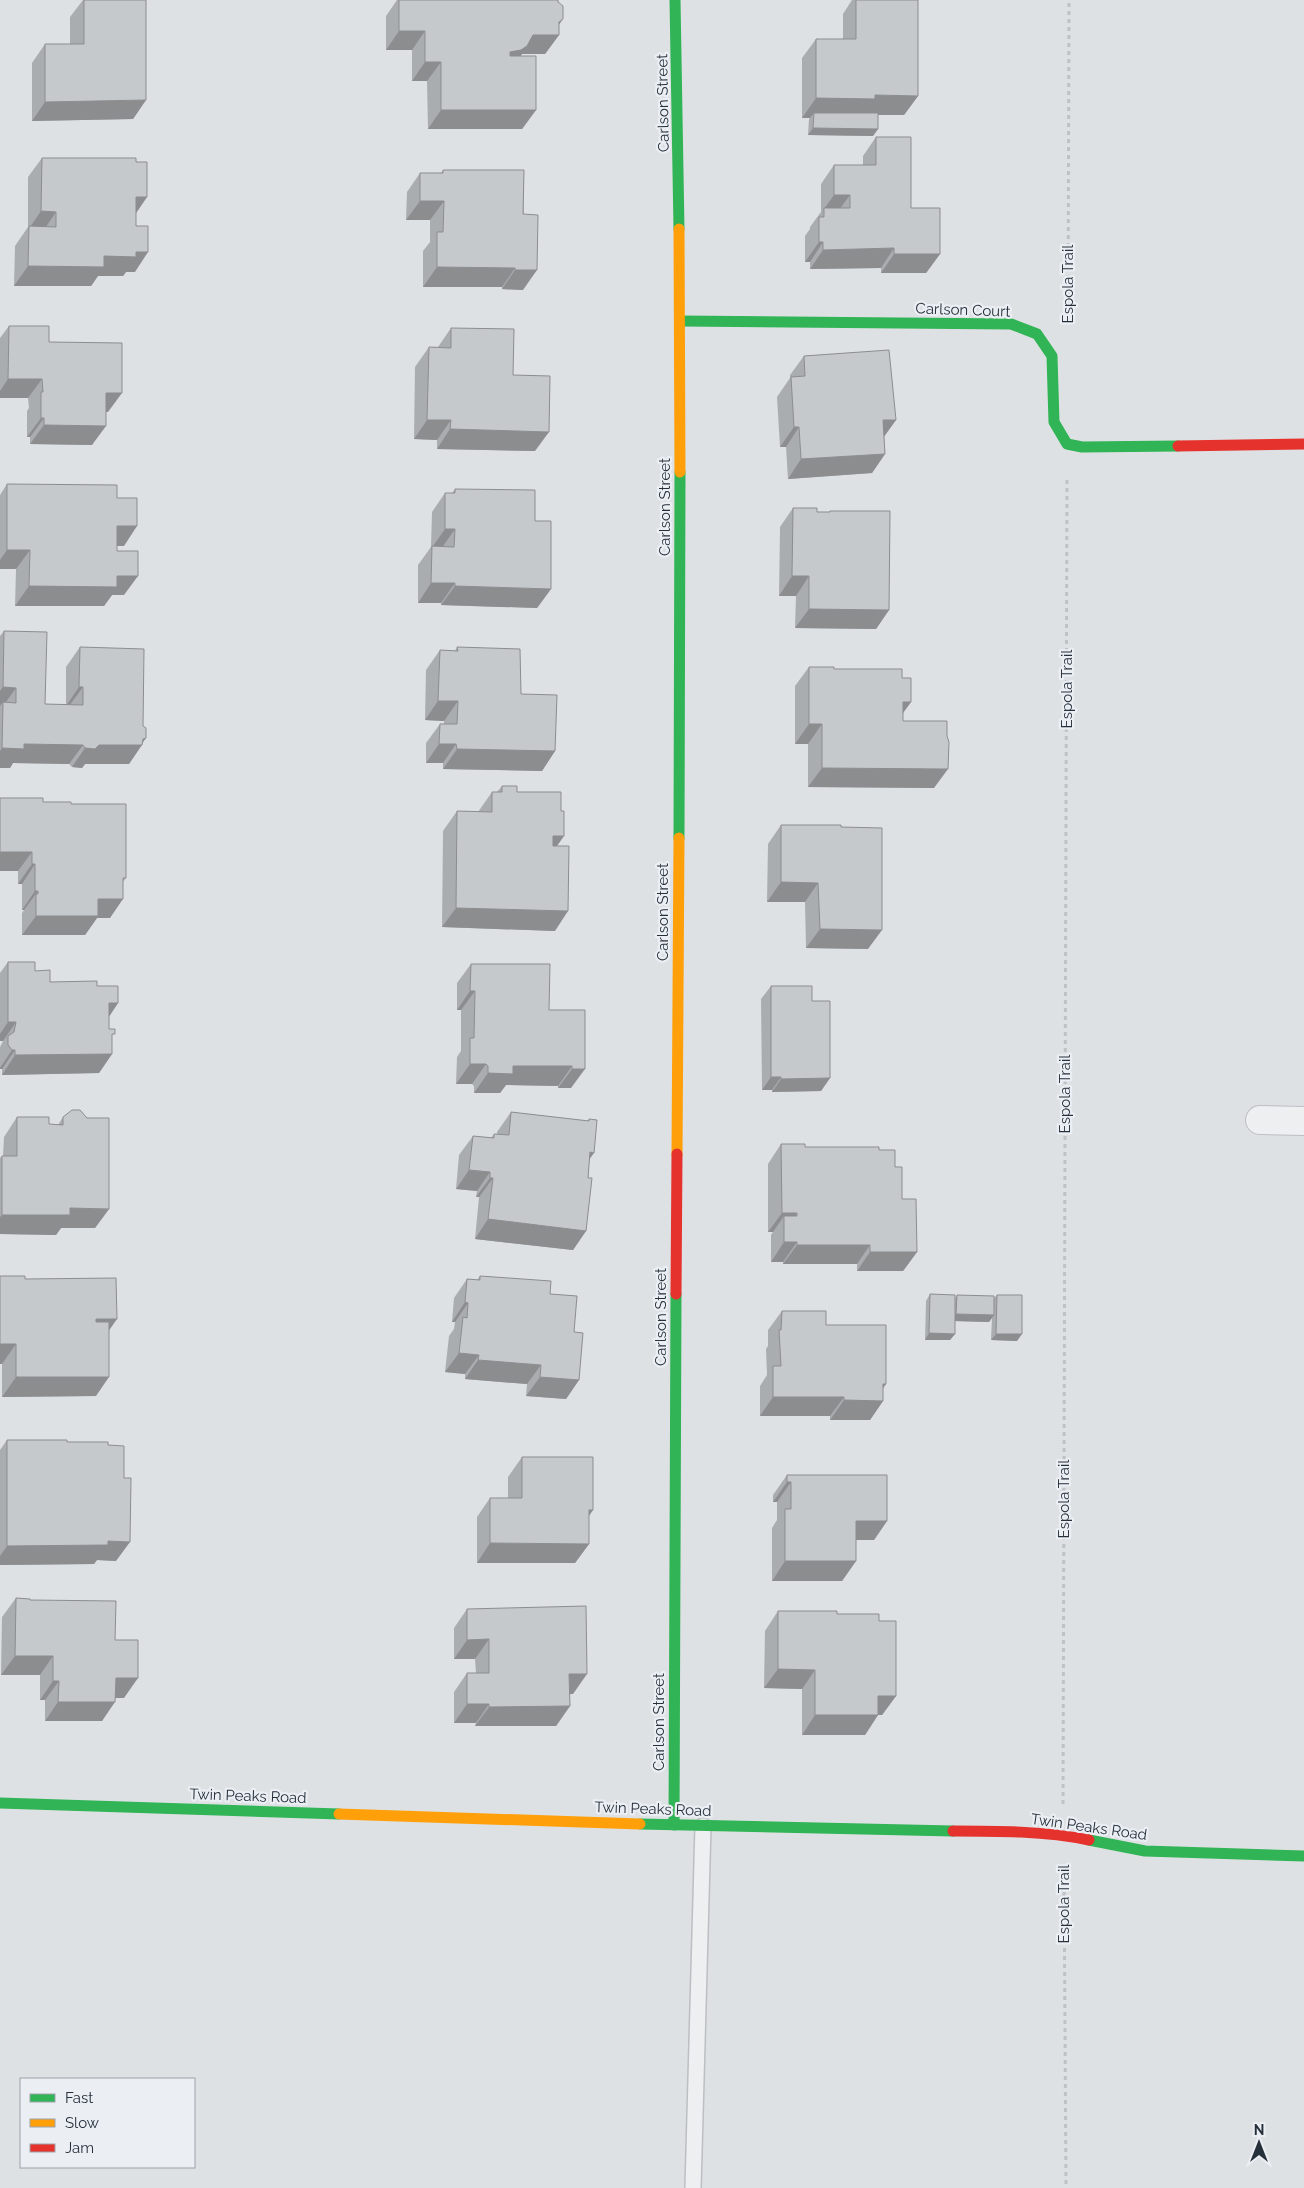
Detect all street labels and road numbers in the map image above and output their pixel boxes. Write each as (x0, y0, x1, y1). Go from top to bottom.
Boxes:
street label: Carlson Street (653, 54, 673, 152)
street label: Espola Trail (1059, 244, 1077, 323)
street label: Carlson Court (915, 299, 1011, 321)
street label: Carlson Street (656, 458, 674, 556)
street label: Espola Trail (1058, 649, 1076, 728)
street label: Carlson Street (654, 863, 672, 961)
street label: Espola Trail (1056, 1054, 1074, 1133)
street label: Carlson Street (652, 1268, 670, 1366)
street label: Espola Trail (1055, 1459, 1073, 1538)
street label: Carlson Street (650, 1673, 668, 1771)
street label: Twin Peaks Road (189, 1785, 307, 1807)
street label: Twin Peaks Road (594, 1798, 712, 1820)
street label: Twin Peaks Road (1030, 1810, 1148, 1844)
street label: Espola Trail (1055, 1864, 1073, 1943)

